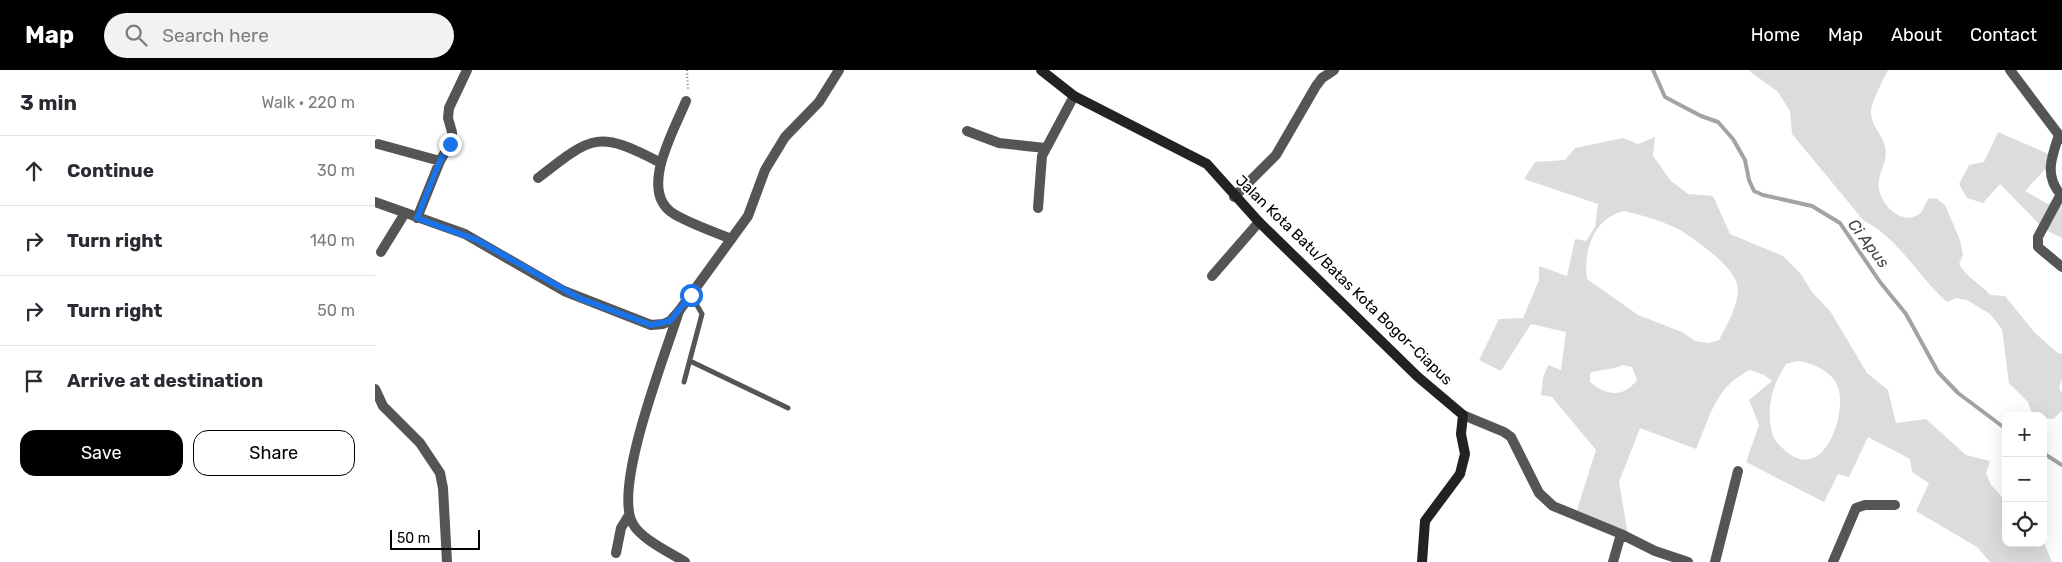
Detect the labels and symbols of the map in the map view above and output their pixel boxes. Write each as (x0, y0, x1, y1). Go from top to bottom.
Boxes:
route end (439, 133, 462, 156)
street label: Jalan Kota Batu/Batas Kota Bogor–Ciapus (1232, 171, 1456, 389)
water label: Ci Apus (1844, 215, 1893, 271)
route start (680, 284, 703, 307)
scale bar (390, 527, 480, 550)

